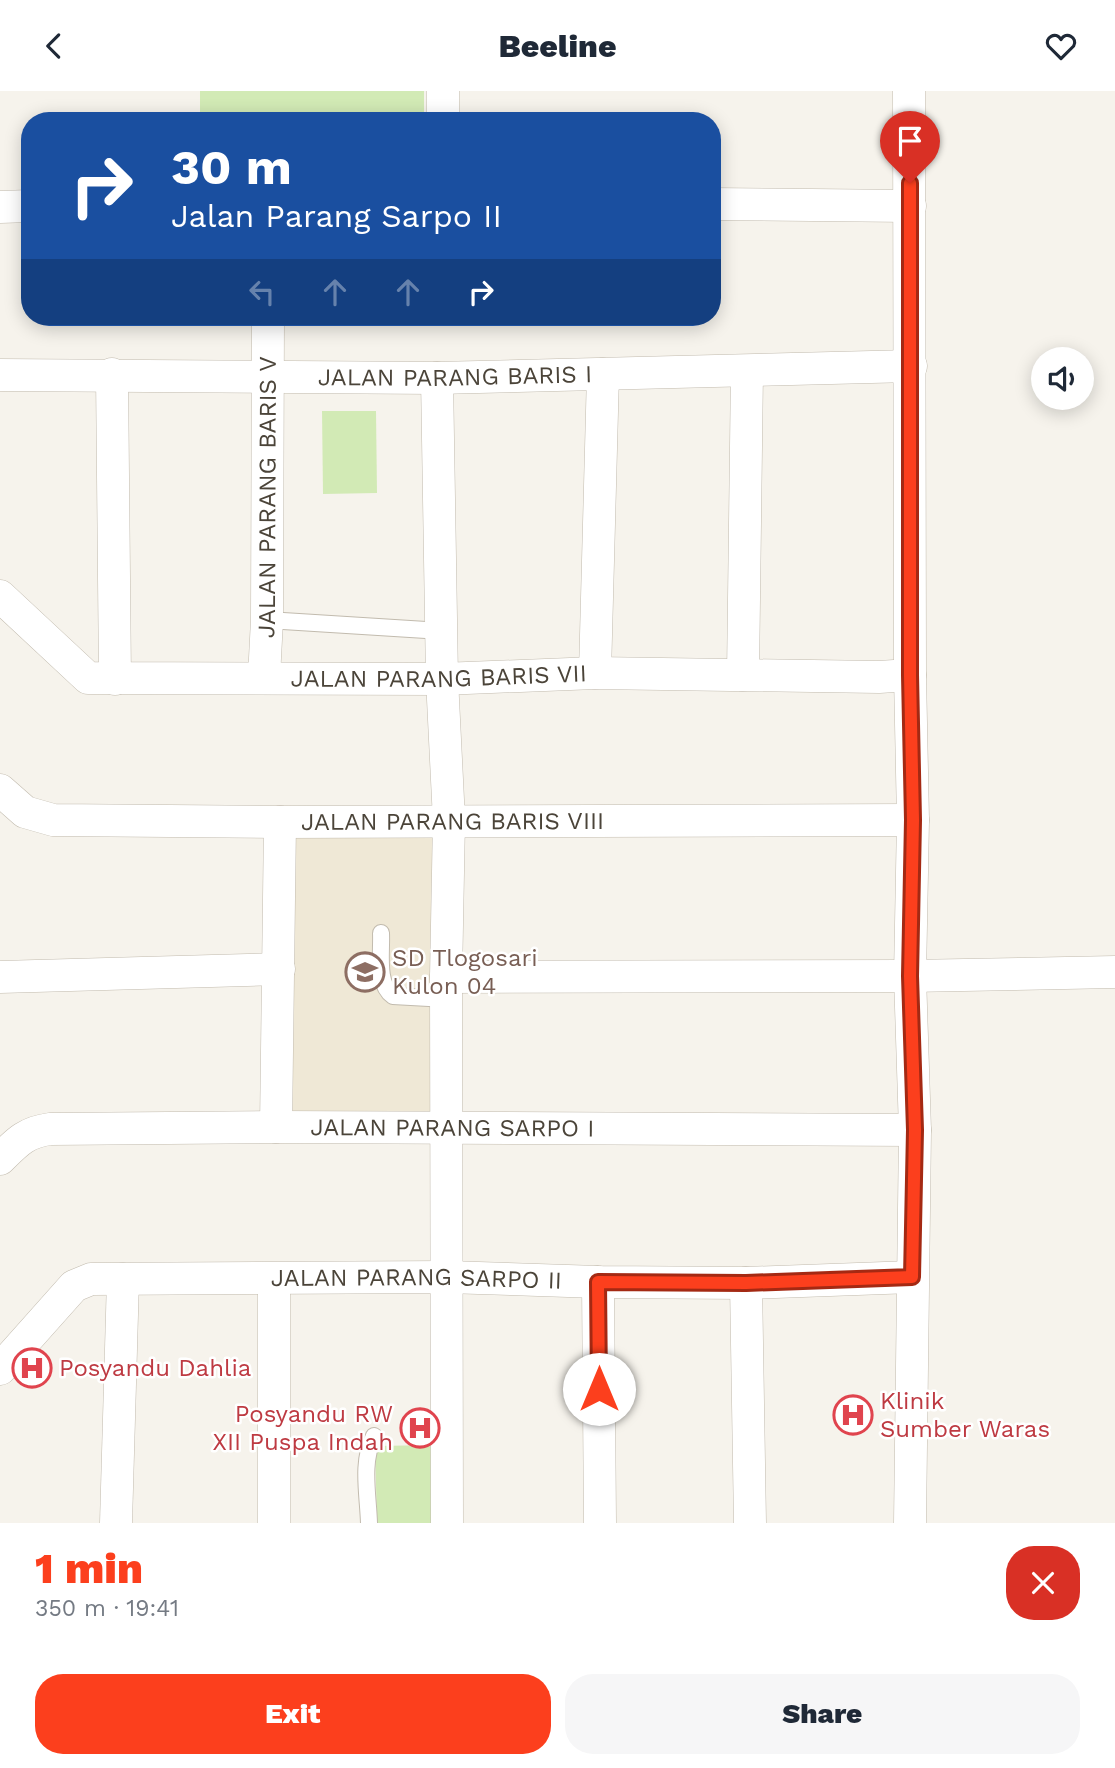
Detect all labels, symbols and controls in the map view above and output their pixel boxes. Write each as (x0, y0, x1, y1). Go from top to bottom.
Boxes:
icon: back (35, 27, 73, 65)
text: Beeline (498, 27, 617, 65)
icon: heart (1042, 27, 1080, 65)
pin (880, 111, 940, 183)
icon: arrive (891, 122, 929, 160)
text: 30 m (171, 138, 292, 196)
icon: right (56, 140, 147, 231)
text: Jalan Parang Sarpo II (171, 197, 502, 235)
icon: left (243, 273, 281, 311)
icon: ahead (316, 273, 354, 311)
icon: ahead (389, 273, 427, 311)
icon: right (462, 273, 500, 311)
map controls (1031, 347, 1094, 410)
button: sound (1031, 347, 1094, 410)
street label: JALAN PARANG BARIS V (252, 356, 282, 639)
street label: JALAN PARANG BARIS I (318, 360, 592, 392)
street label: JALAN PARANG BARIS VII (291, 659, 587, 693)
street label: JALAN PARANG BARIS VIII (301, 807, 604, 836)
place label: SD Tlogosari Kulon 04 (392, 944, 538, 1000)
school or university icon: SD Tlogosari Kulon 04 (344, 951, 386, 993)
street label: JALAN PARANG SARPO I (310, 1113, 594, 1142)
street label: JALAN PARANG SARPO II (271, 1263, 562, 1295)
hospital icon: Posyandu Dahlia (11, 1347, 53, 1389)
position arrow (562, 1352, 636, 1426)
place label: Posyandu Dahlia (59, 1354, 251, 1382)
place label: Klinik Sumber Waras (880, 1387, 1050, 1443)
hospital icon: Klinik Sumber Waras (832, 1394, 874, 1436)
place label: Posyandu RW XII Puspa Indah (212, 1400, 393, 1456)
hospital icon: Posyandu RW XII Puspa Indah (399, 1407, 441, 1449)
text: 1 min (35, 1544, 143, 1593)
button: close (1006, 1546, 1080, 1620)
text: 350 m · 19:41 (35, 1595, 179, 1622)
button: Exit (35, 1674, 551, 1754)
button: Share (565, 1674, 1080, 1754)

